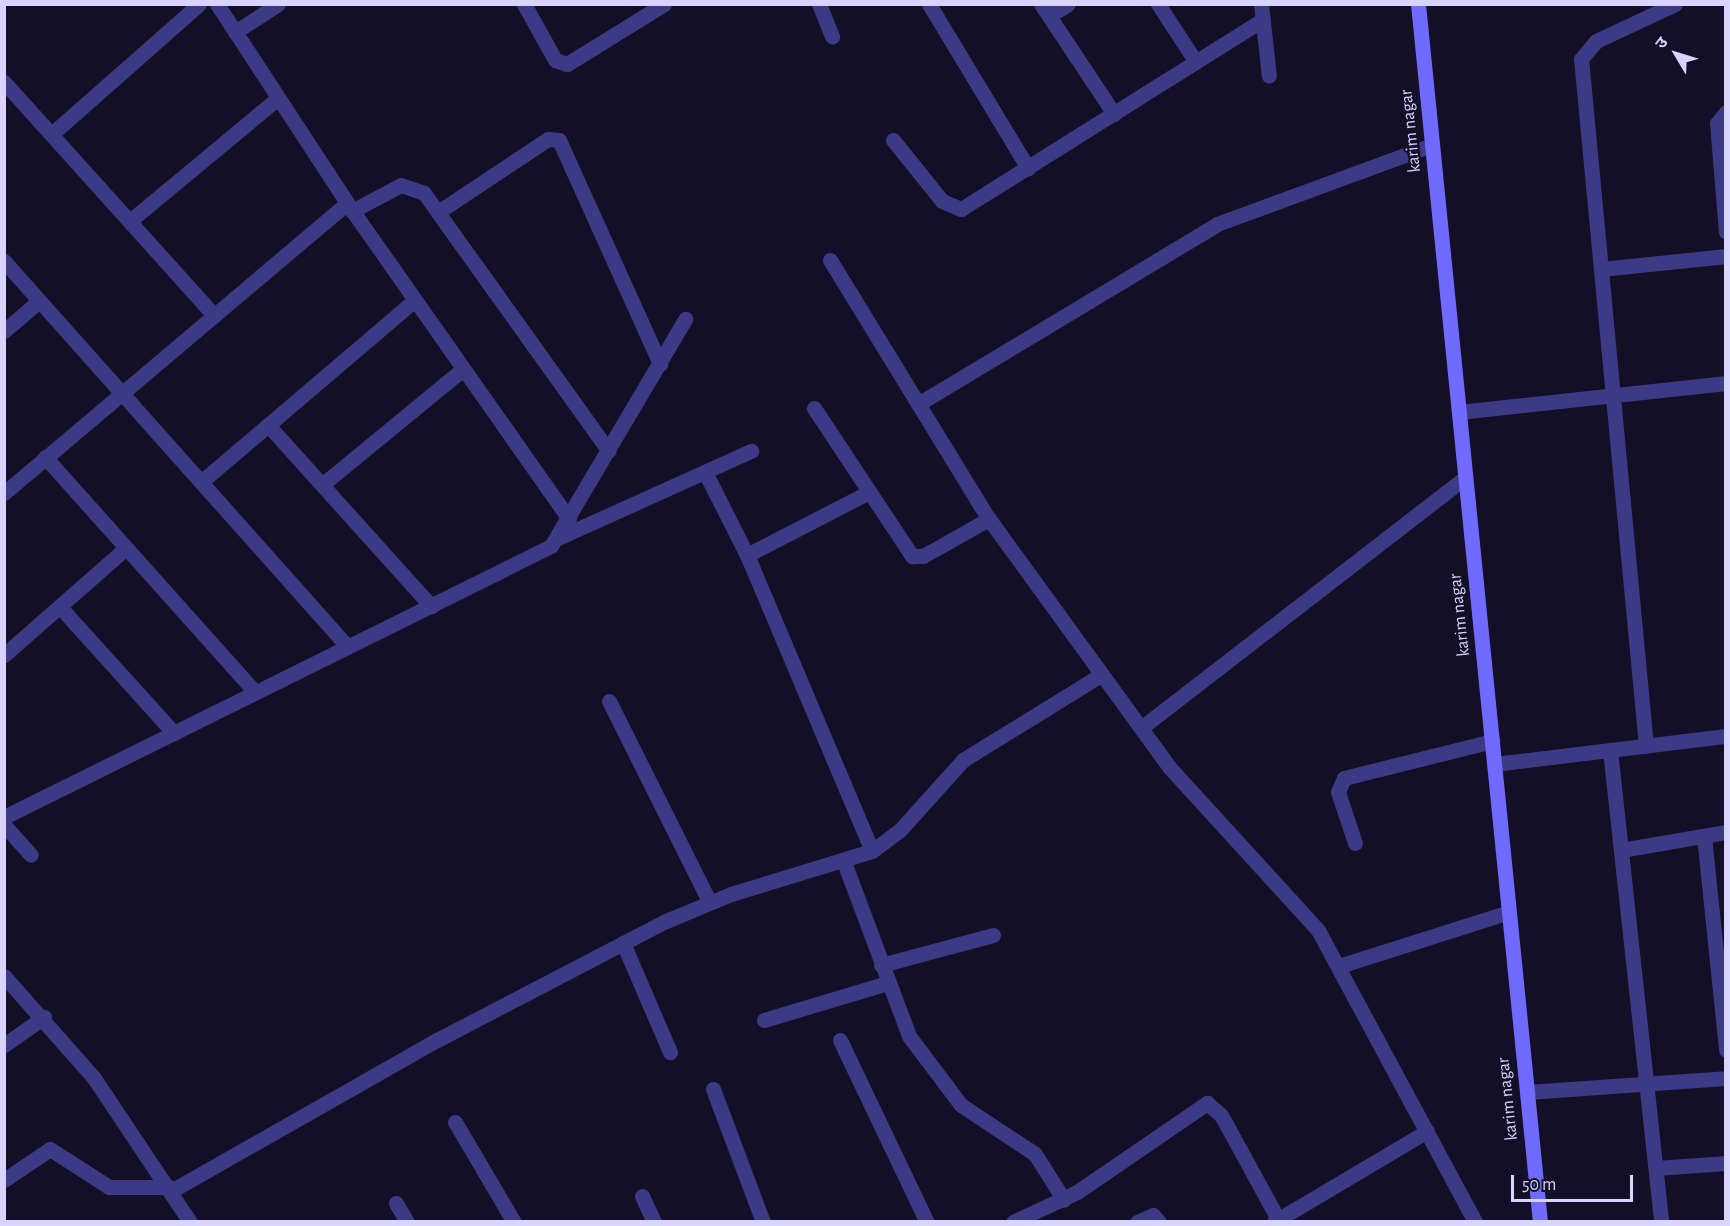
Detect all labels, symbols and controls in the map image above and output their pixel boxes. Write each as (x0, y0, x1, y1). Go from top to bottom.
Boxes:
north arrow (1646, 24, 1706, 84)
text: उ (1653, 34, 1671, 52)
street label: karim nagar (1396, 88, 1426, 174)
street label: karim nagar (1445, 572, 1475, 658)
street label: karim nagar (1493, 1056, 1523, 1142)
scale bar (1514, 1163, 1636, 1201)
text: 50 m (1522, 1176, 1556, 1194)

